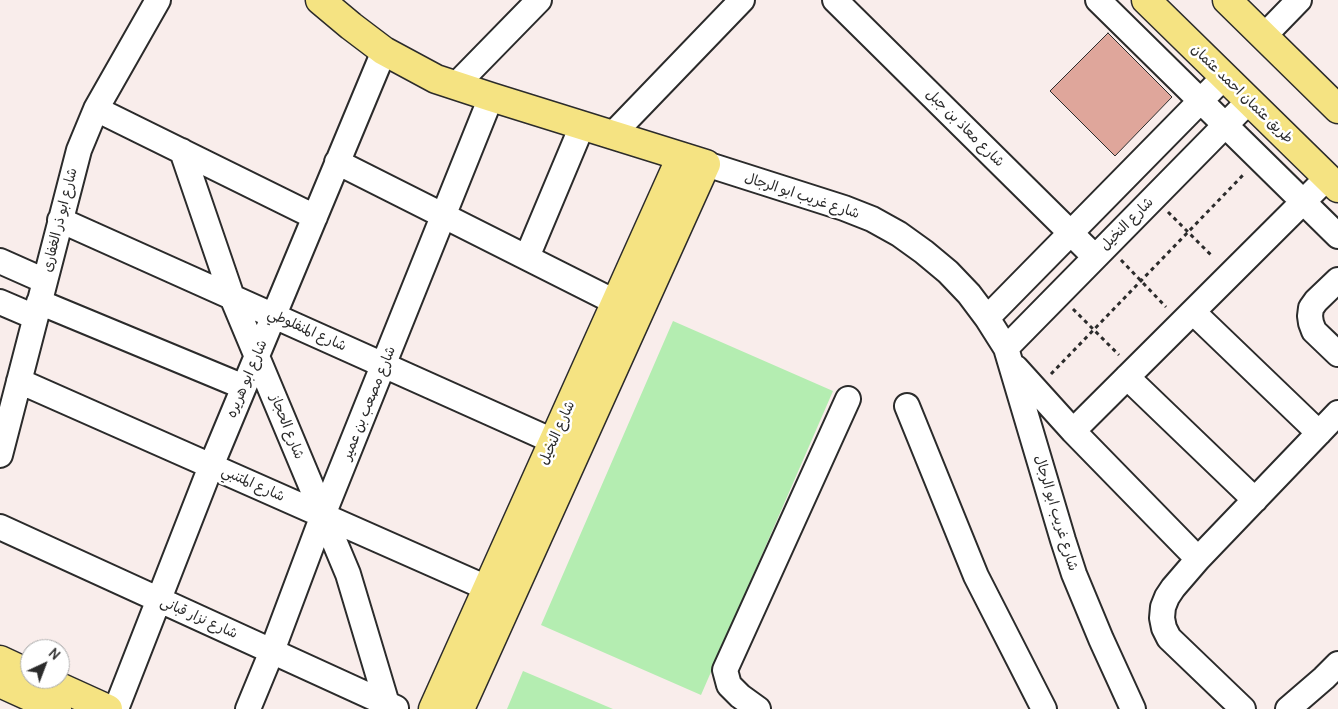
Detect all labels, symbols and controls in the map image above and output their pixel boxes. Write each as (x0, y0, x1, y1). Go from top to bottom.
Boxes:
street label: طريق عثمان احمد عثمان (1187, 41, 1297, 147)
street label: شارع معاذ بن جبل (922, 85, 1008, 171)
street label: شارع ابو ذر الغفارى (39, 166, 81, 274)
street label: شارع غريب ابو الرجال (742, 169, 862, 223)
street label: شارع النخيل (1097, 194, 1157, 254)
street label: شارع المنفلوطي (265, 305, 349, 355)
street label: شارع ابو هريره (223, 338, 271, 420)
street label: شارع مصعب بن عمير (339, 344, 399, 462)
street label: شارع الحجاز (266, 392, 308, 462)
street label: شارع النخيل (535, 398, 579, 468)
street label: شارع غريب ابو الرجال (1030, 453, 1082, 573)
street label: شارع المتنبي (219, 463, 287, 505)
street label: شارع نزار قبانى (158, 594, 240, 642)
north arrow (20, 639, 70, 689)
text: N (45, 644, 64, 664)

